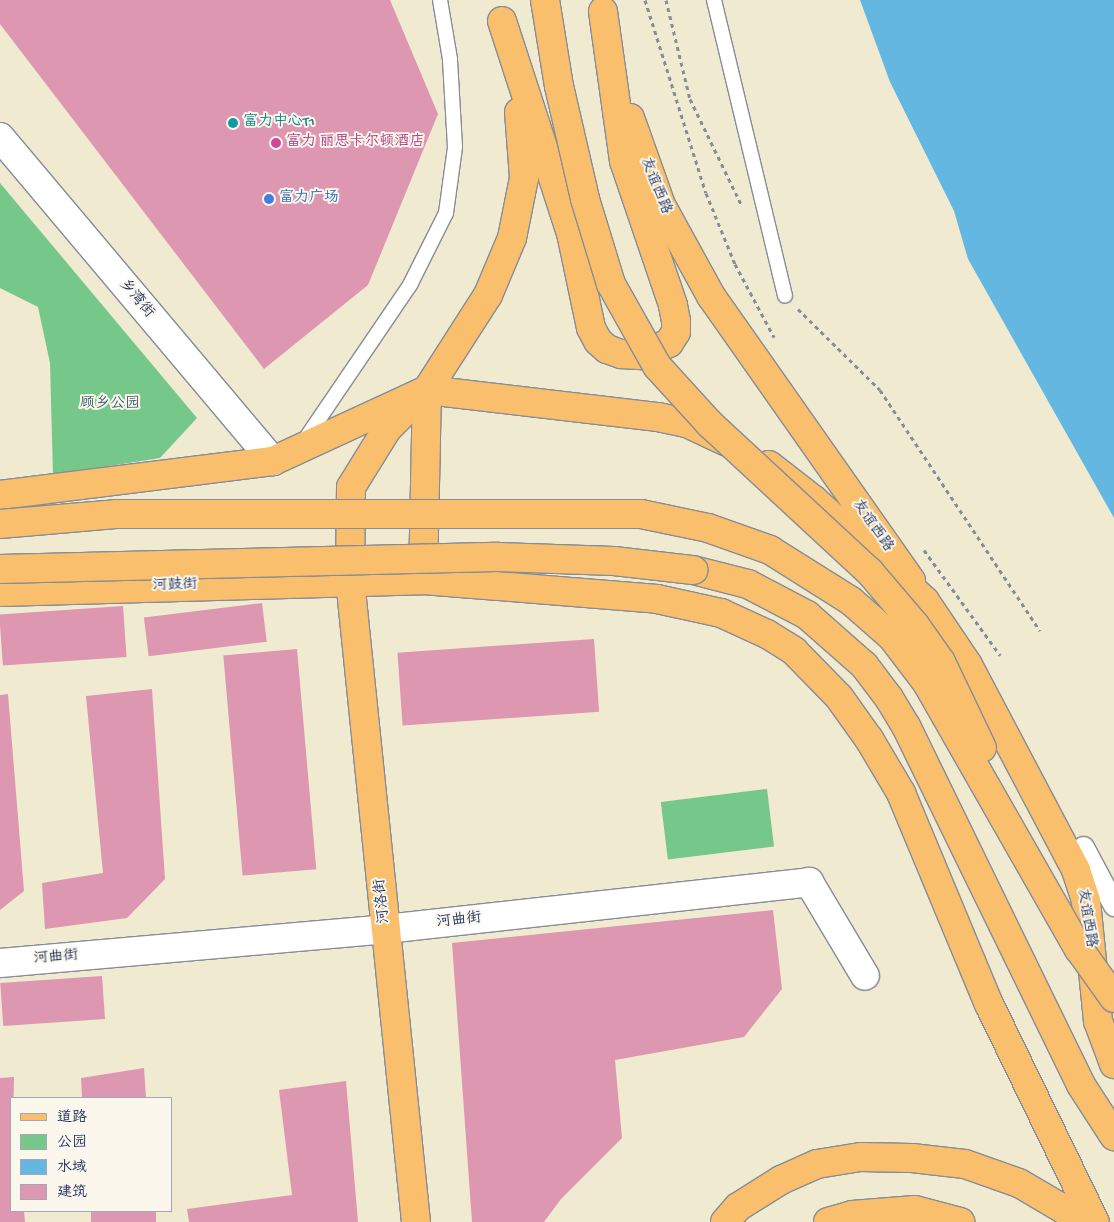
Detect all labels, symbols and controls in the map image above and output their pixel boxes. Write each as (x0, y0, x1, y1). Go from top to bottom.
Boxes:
place label: 富力中心T1 (243, 114, 315, 132)
marker: 富力中心T1 (227, 117, 239, 129)
place label: 富力 丽思卡尔顿酒店 (286, 134, 425, 152)
marker: 富力 丽思卡尔顿酒店 (270, 137, 282, 149)
street label: 友谊西路 (635, 155, 675, 217)
place label: 富力广场 (279, 190, 339, 208)
marker: 富力广场 (263, 193, 275, 205)
street label: 乡湾街 (115, 276, 157, 322)
park label: 顾乡公园 (80, 396, 140, 414)
street label: 友谊西路 (847, 496, 897, 556)
street label: 河鼓街 (152, 576, 198, 596)
street label: 河洛街 (372, 878, 394, 924)
street label: 友谊西路 (1072, 887, 1100, 949)
street label: 河曲街 (436, 910, 482, 932)
street label: 河曲街 (33, 947, 79, 969)
legend (10, 1097, 172, 1212)
text: 道路 (57, 1109, 87, 1127)
text: 公园 (57, 1134, 87, 1152)
text: 水域 (57, 1159, 87, 1177)
text: 建筑 (57, 1184, 87, 1202)

